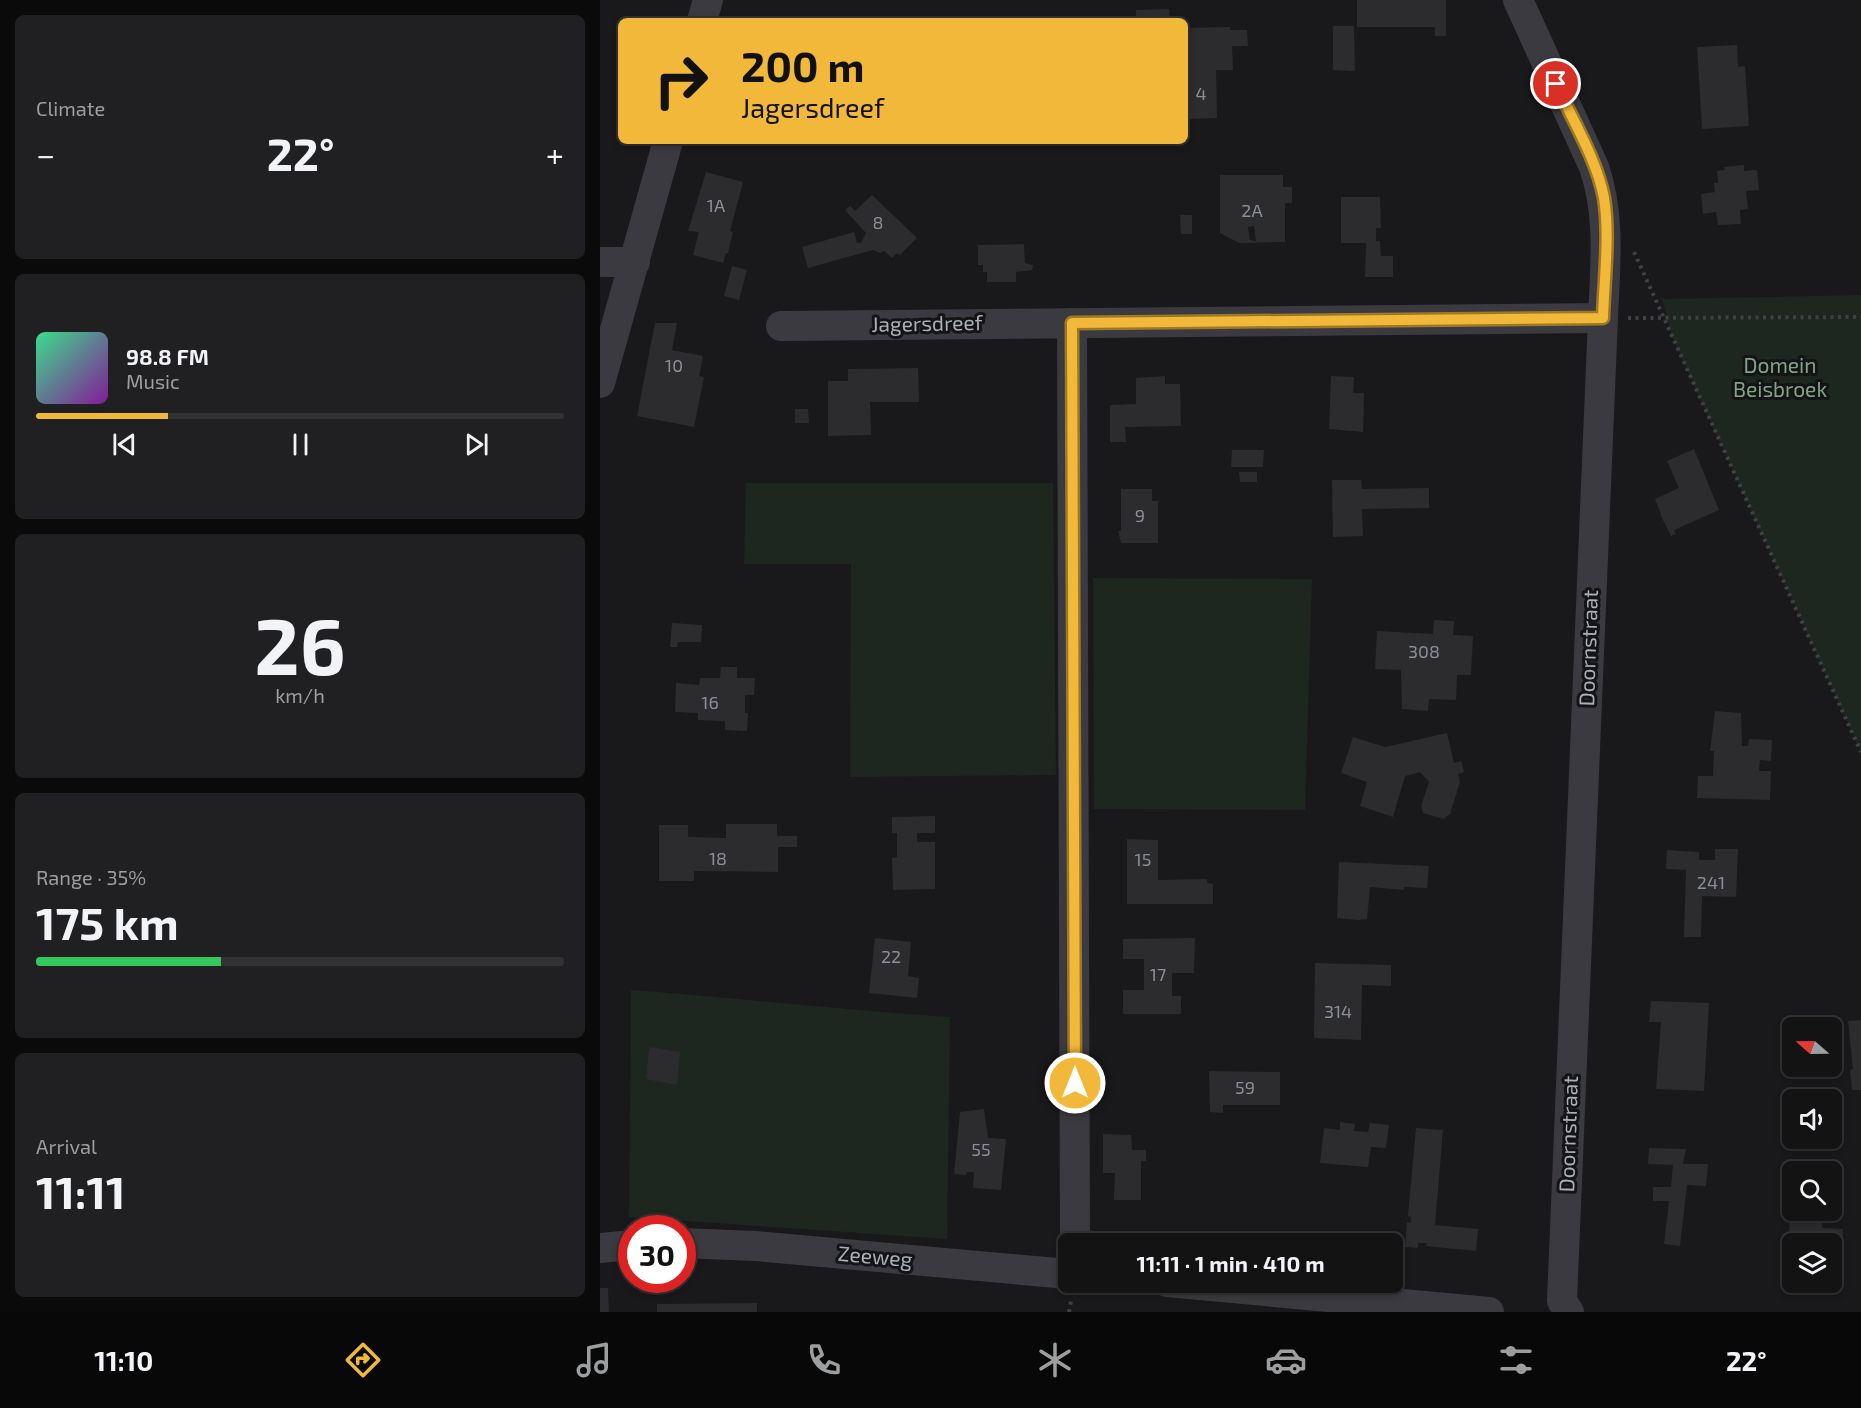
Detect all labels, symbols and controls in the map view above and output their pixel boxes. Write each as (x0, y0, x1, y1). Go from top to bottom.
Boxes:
text: 200 m (741, 40, 864, 90)
icon: right (642, 42, 720, 120)
pin (1530, 58, 1581, 109)
icon: arrive (1539, 67, 1572, 100)
house number: 4 (1195, 82, 1207, 104)
text: Jagersdreef (741, 91, 884, 123)
text: Climate (36, 96, 105, 120)
text: 22° (267, 126, 334, 180)
text: − (36, 134, 55, 174)
text: + (546, 134, 564, 174)
house number: 1A (707, 194, 726, 216)
house number: 2A (1241, 199, 1263, 221)
house number: 8 (873, 211, 883, 233)
street label: Jagersdreef (871, 309, 984, 336)
text: 98.8 FM (126, 343, 209, 369)
park label: Domein Beisbroek (1733, 352, 1827, 401)
house number: 10 (665, 354, 683, 376)
text: Music (126, 369, 180, 393)
icon: previous (108, 428, 141, 461)
icon: pause (284, 428, 317, 461)
icon: next (460, 428, 493, 461)
house number: 9 (1135, 504, 1145, 526)
street label: Doornstraat (1573, 589, 1602, 707)
text: 26 (254, 597, 346, 691)
house number: 308 (1408, 640, 1440, 662)
text: km/h (275, 683, 325, 707)
house number: 16 (701, 691, 719, 713)
house number: 18 (709, 847, 727, 869)
house number: 15 (1135, 848, 1151, 870)
text: Range · 35% (36, 865, 146, 889)
house number: 241 (1697, 871, 1725, 893)
text: 175 km (36, 895, 179, 949)
house number: 22 (881, 945, 901, 967)
house number: 17 (1150, 963, 1166, 985)
house number: 314 (1324, 1000, 1352, 1022)
north arrow (1782, 1017, 1842, 1077)
map controls (1782, 1017, 1842, 1293)
position arrow (1043, 1051, 1107, 1115)
street label: Doornstraat (1553, 1075, 1582, 1193)
house number: 59 (1235, 1076, 1255, 1098)
button: sound (1782, 1089, 1842, 1149)
text: Arrival (36, 1134, 97, 1158)
house number: 55 (971, 1138, 991, 1160)
button: search (1782, 1161, 1842, 1221)
text: 11:11 (36, 1164, 125, 1218)
speed limit sign: 30 (618, 1215, 696, 1293)
button: layers (1782, 1233, 1842, 1293)
street label: Zeeweg (837, 1240, 914, 1271)
text: 11:11 · 1 min · 410 m (1136, 1250, 1325, 1276)
icon: directions (342, 1339, 384, 1381)
icon: music (573, 1339, 615, 1381)
icon: phone (803, 1339, 845, 1381)
icon: climate (1034, 1339, 1076, 1381)
icon: car (1265, 1339, 1307, 1381)
icon: filters (1495, 1339, 1537, 1381)
text: 11:10 (94, 1344, 153, 1376)
text: 22° (1726, 1344, 1767, 1376)

